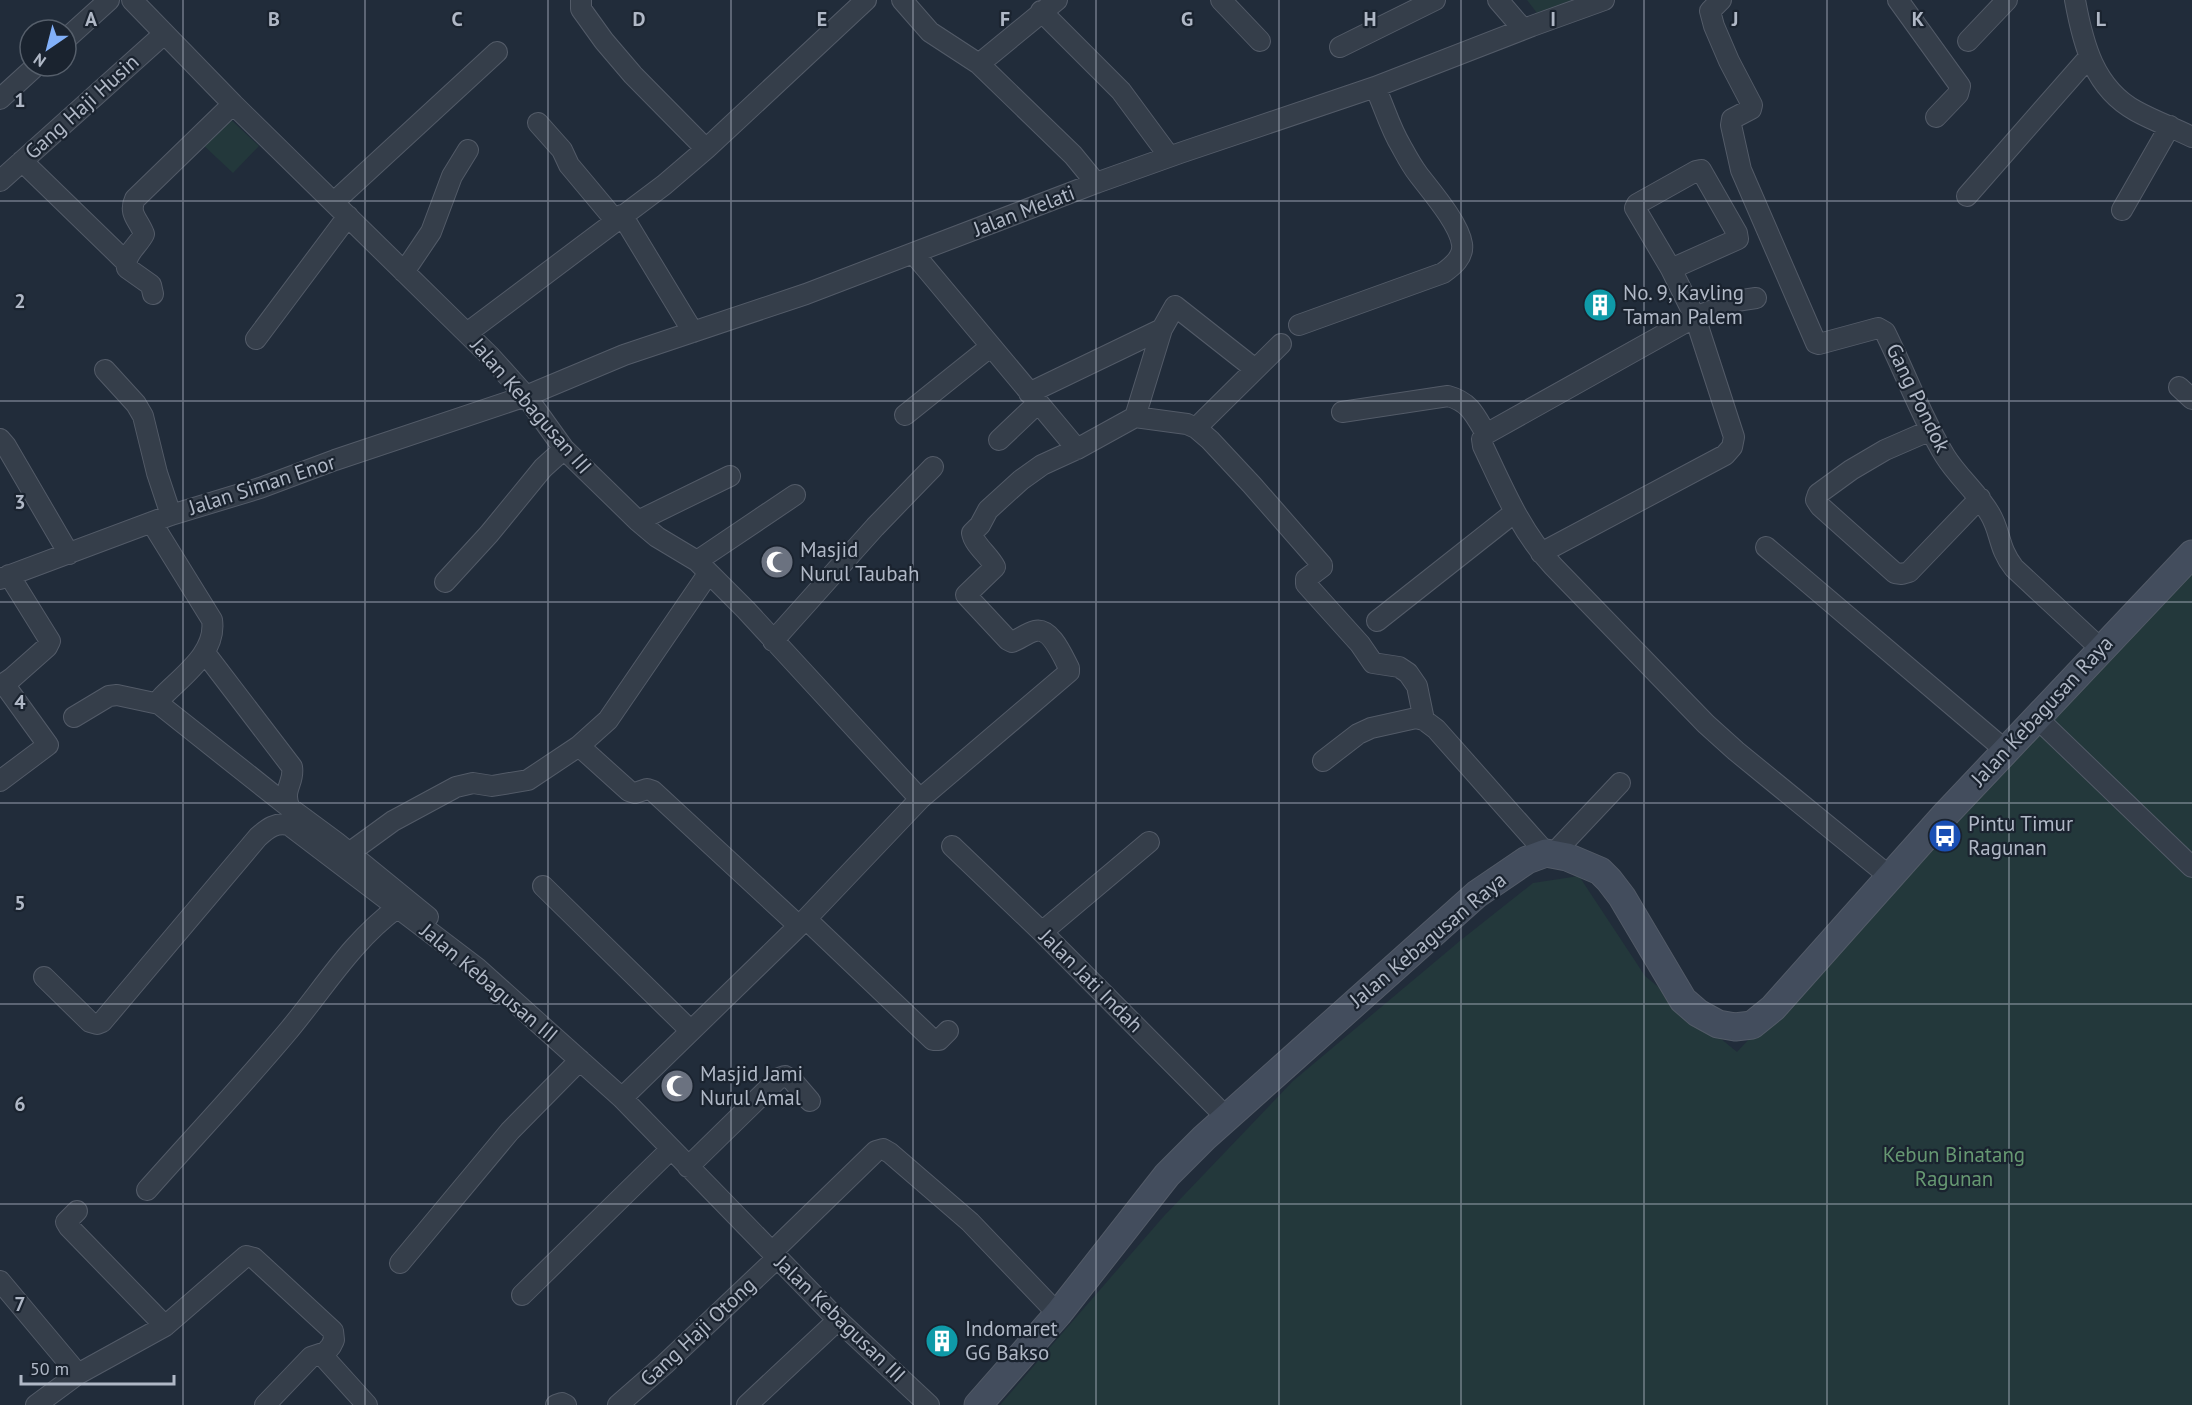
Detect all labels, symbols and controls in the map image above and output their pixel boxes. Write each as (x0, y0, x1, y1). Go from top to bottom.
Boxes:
text: A (85, 6, 98, 32)
text: B (268, 6, 280, 32)
text: C (451, 6, 463, 32)
text: D (633, 6, 646, 32)
text: E (817, 6, 827, 32)
text: F (1000, 6, 1010, 32)
text: G (1181, 6, 1193, 32)
text: H (1363, 6, 1377, 32)
text: I (1550, 6, 1556, 32)
text: J (1731, 6, 1738, 32)
text: K (1912, 6, 1925, 32)
text: L (2096, 6, 2107, 32)
north arrow (18, 18, 78, 78)
street label: Gang Haji Husin (19, 48, 144, 165)
text: N (29, 49, 49, 71)
text: 1 (14, 87, 26, 113)
street label: Jalan Melati (968, 179, 1078, 243)
place label: No. 9, Kavling Taman Palem (1623, 279, 1744, 330)
building icon: No. 9, Kavling Taman Palem (1582, 287, 1618, 323)
text: 2 (14, 288, 26, 314)
street label: Jalan Kebagusan III (464, 331, 598, 479)
street label: Gang Pondok (1880, 339, 1956, 457)
street label: Jalan Siman Enor (184, 448, 339, 521)
text: 3 (14, 489, 26, 515)
place label: Masjid Nurul Taubah (800, 536, 919, 587)
mosque icon: Masjid Nurul Taubah (759, 544, 795, 580)
street label: Jalan Kebagusan Raya (1964, 630, 2118, 792)
text: 4 (14, 689, 26, 715)
place label: Pintu Timur Ragunan (1968, 810, 2073, 861)
bus stop icon: Pintu Timur Ragunan (1927, 818, 1963, 854)
street label: Jalan Kebagusan Raya (1343, 866, 1512, 1014)
text: 5 (14, 890, 26, 916)
street label: Jalan Kebagusan III (414, 916, 564, 1048)
street label: Jalan Jati Indah (1033, 922, 1149, 1038)
place label: Masjid Jami Nurul Amal (700, 1060, 803, 1111)
mosque icon: Masjid Jami Nurul Amal (659, 1068, 695, 1104)
text: 6 (14, 1091, 26, 1117)
park label: Kebun Binatang Ragunan (1883, 1141, 2025, 1192)
street label: Jalan Kebagusan III (768, 1249, 911, 1388)
street label: Gang Haji Otong (634, 1271, 761, 1392)
text: 7 (14, 1291, 26, 1317)
place label: Indomaret GG Bakso (965, 1315, 1058, 1366)
building icon: Indomaret GG Bakso (924, 1323, 960, 1359)
scale bar (21, 1348, 174, 1386)
text: 50 m (30, 1357, 69, 1380)

